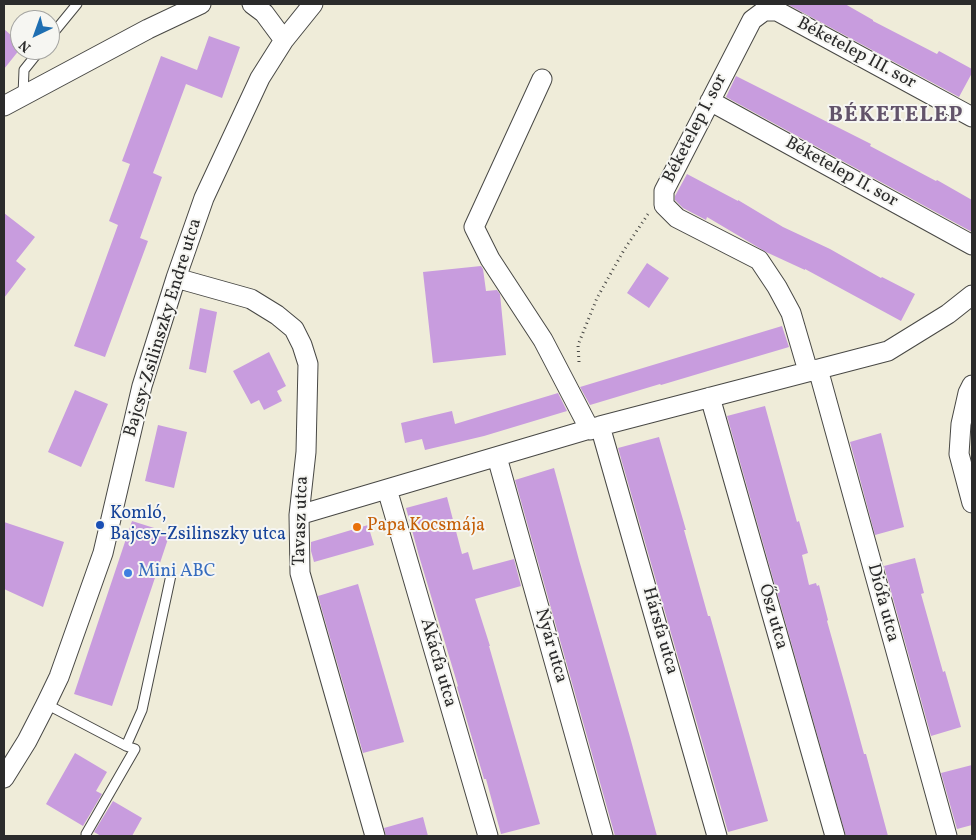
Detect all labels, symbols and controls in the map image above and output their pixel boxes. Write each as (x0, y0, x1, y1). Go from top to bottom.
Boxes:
north arrow (10, 10, 60, 60)
street label: Béketelep III. sor (793, 13, 919, 95)
text: N (15, 35, 35, 56)
street label: Béketelep I. sor (659, 71, 733, 187)
district label: BÉKETELEP (827, 104, 965, 130)
street label: Béketelep II. sor (781, 133, 901, 213)
street label: Bajcsy-Zsilinszky Endre utca (120, 216, 208, 440)
street label: Tavasz utca (290, 476, 314, 566)
place label: Komló, Bajcsy-Zsilinszky utca (110, 504, 286, 546)
place label: Papa Kocsmája (367, 516, 485, 538)
marker: Komló, Bajcsy-Zsilinszky utca (94, 519, 106, 531)
marker: Papa Kocsmája (351, 521, 363, 533)
street label: Diófa utca (861, 561, 903, 645)
place label: Mini ABC (138, 562, 216, 584)
marker: Mini ABC (122, 567, 134, 579)
street label: Ősz utca (752, 582, 792, 652)
street label: Hársfa utca (636, 585, 682, 677)
street label: Nyár utca (529, 606, 571, 686)
street label: Akácfa utca (414, 616, 460, 710)

